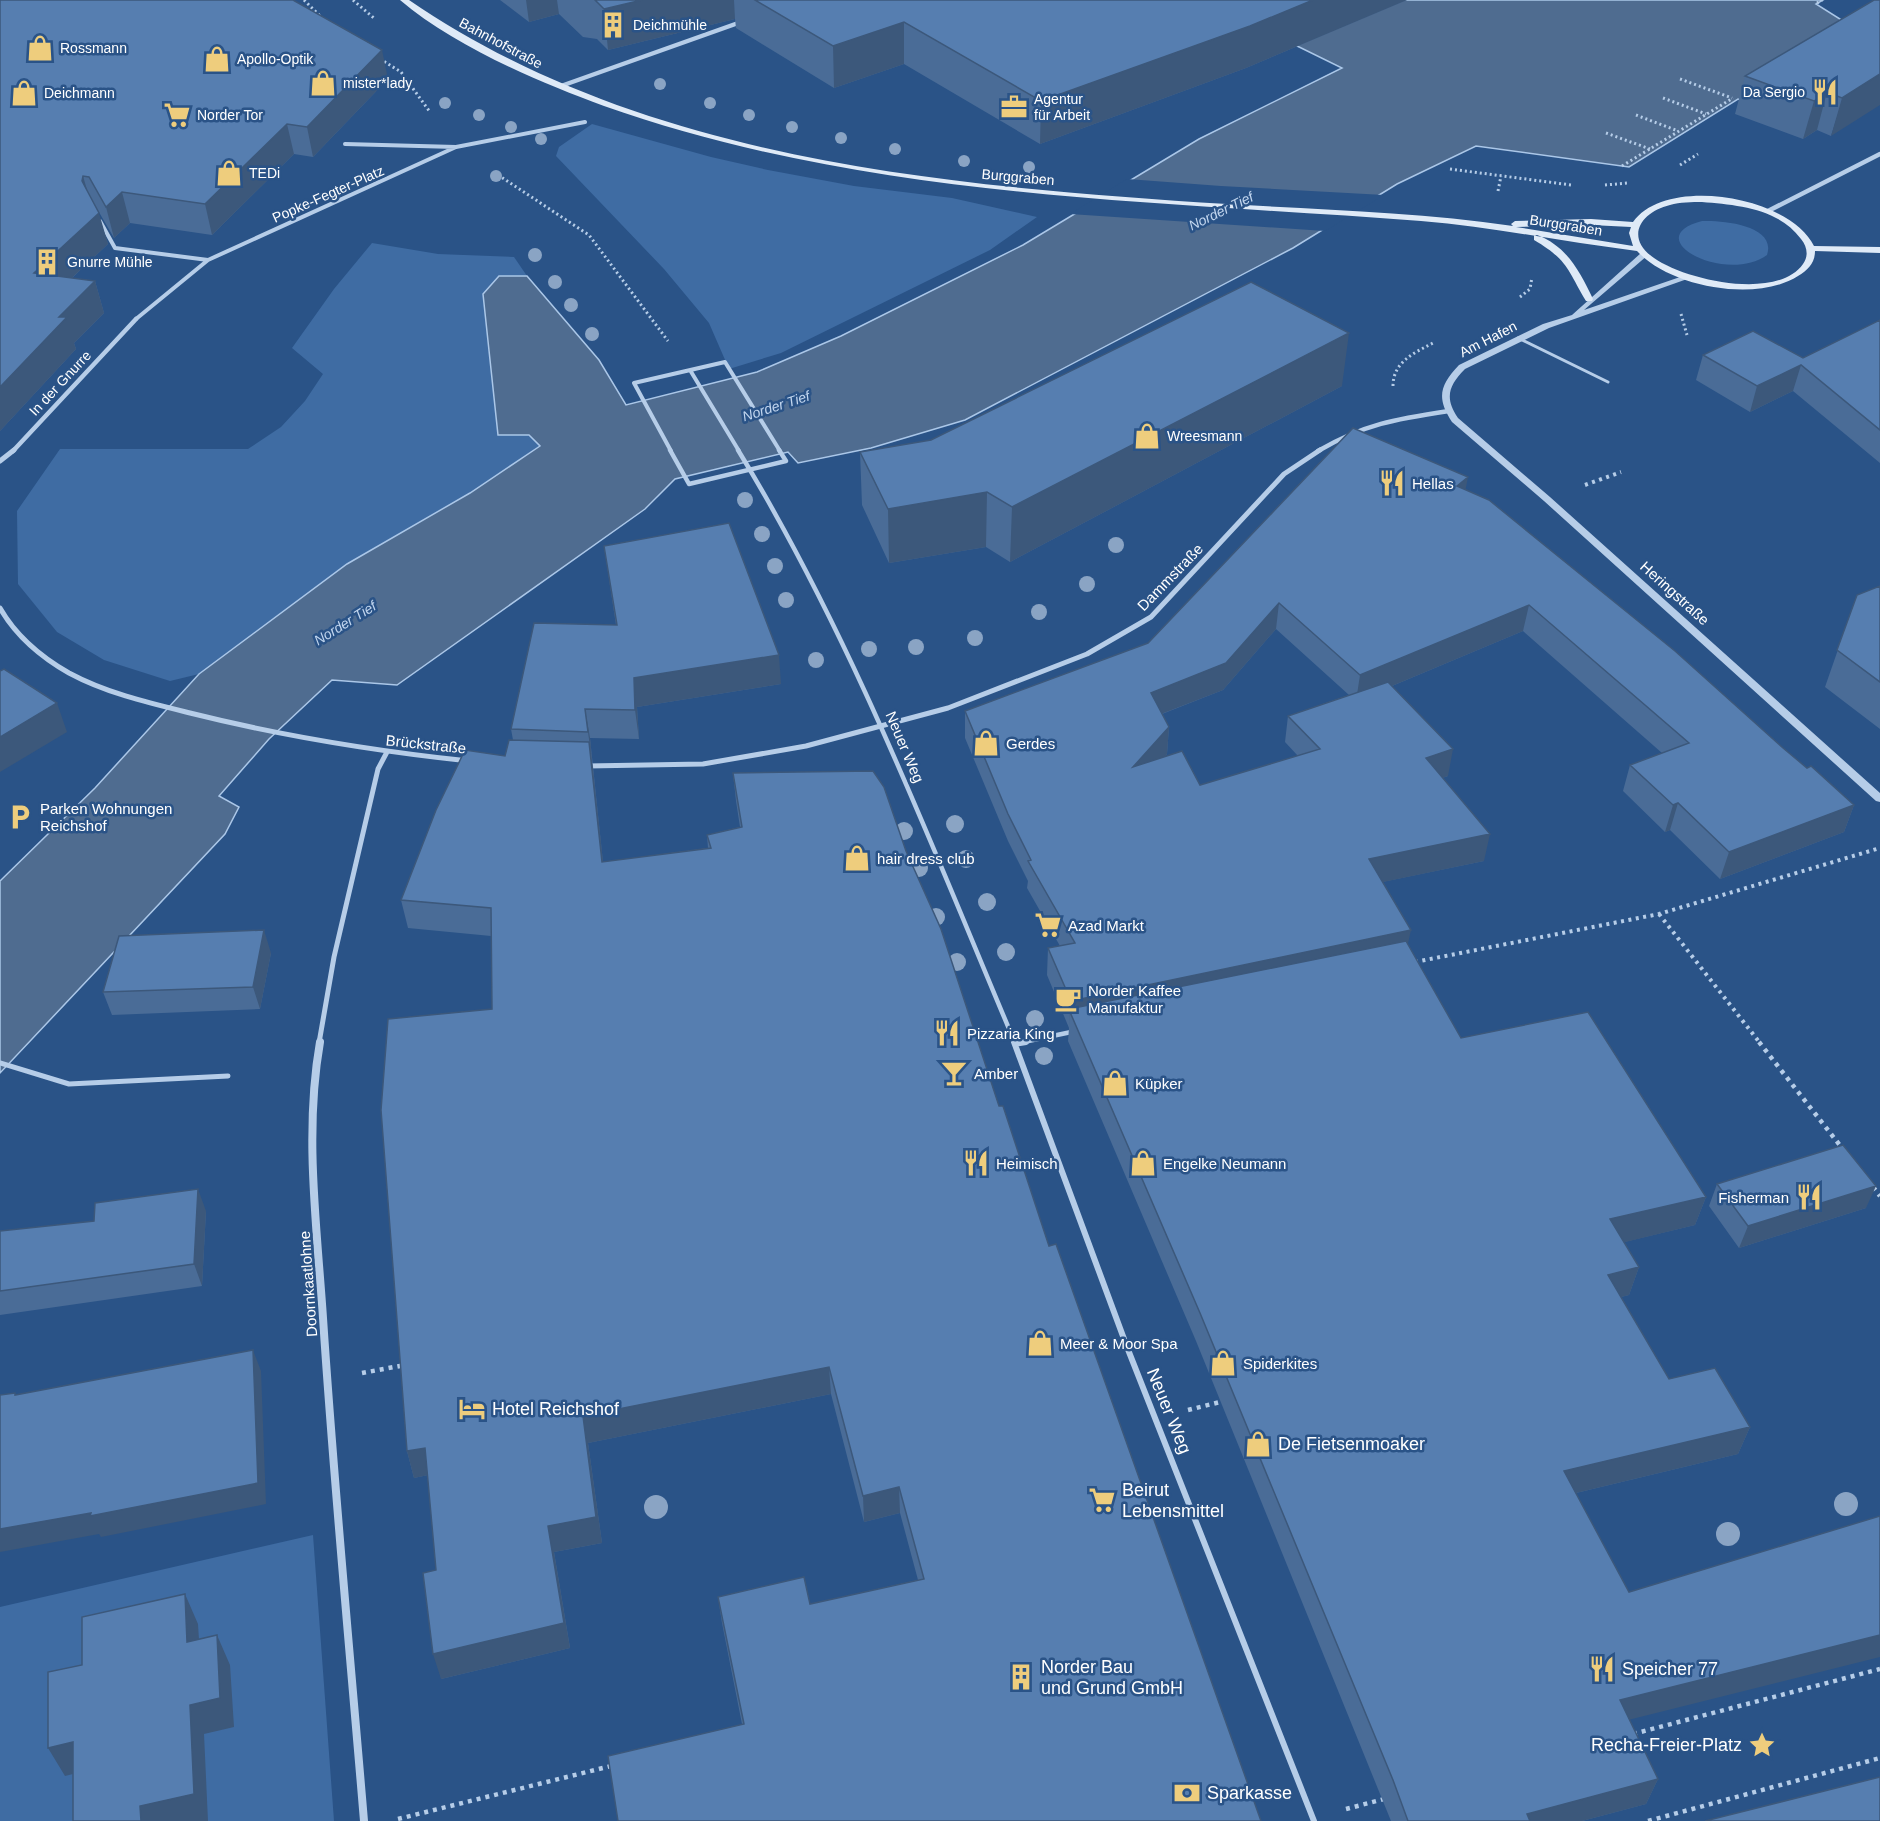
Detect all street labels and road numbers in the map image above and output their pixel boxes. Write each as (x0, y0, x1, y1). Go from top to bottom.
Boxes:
street label: Bahnhofstraße (457, 14, 545, 72)
street label: Popke-Fegter-Platz (270, 162, 386, 226)
street label: Burggraben (981, 166, 1055, 188)
street label: Burggraben (1529, 211, 1603, 239)
street label: Am Hafen (1457, 318, 1519, 360)
street label: In der Gnurre (26, 347, 94, 419)
street label: Dammstraße (1134, 540, 1206, 614)
street label: Heringstraße (1637, 558, 1713, 628)
street label: Neuer Weg (882, 709, 928, 785)
street label: Brückstraße (385, 731, 467, 757)
street label: Doornkaatlohne (296, 1231, 320, 1337)
street label: Neuer Weg (1143, 1365, 1195, 1457)

